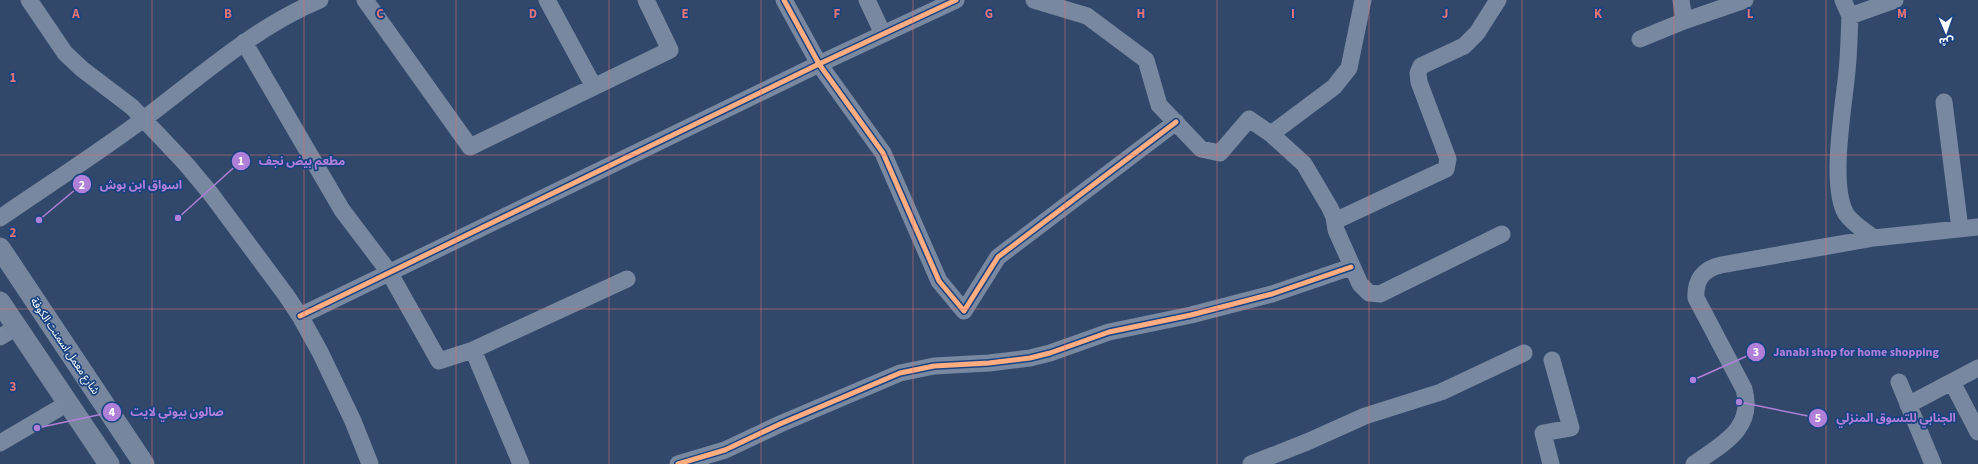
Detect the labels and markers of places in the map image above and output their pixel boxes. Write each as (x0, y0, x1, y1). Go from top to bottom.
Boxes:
callout: مطعم بيض نجف (231, 149, 353, 173)
callout: اسواق ابن بوش (72, 172, 190, 196)
callout: Janabi shop for home shopping (1746, 340, 1947, 364)
callout: صالون بيوتي لايت (102, 400, 232, 424)
callout: الجنابي للتسوق المنزلي (1808, 406, 1964, 430)

